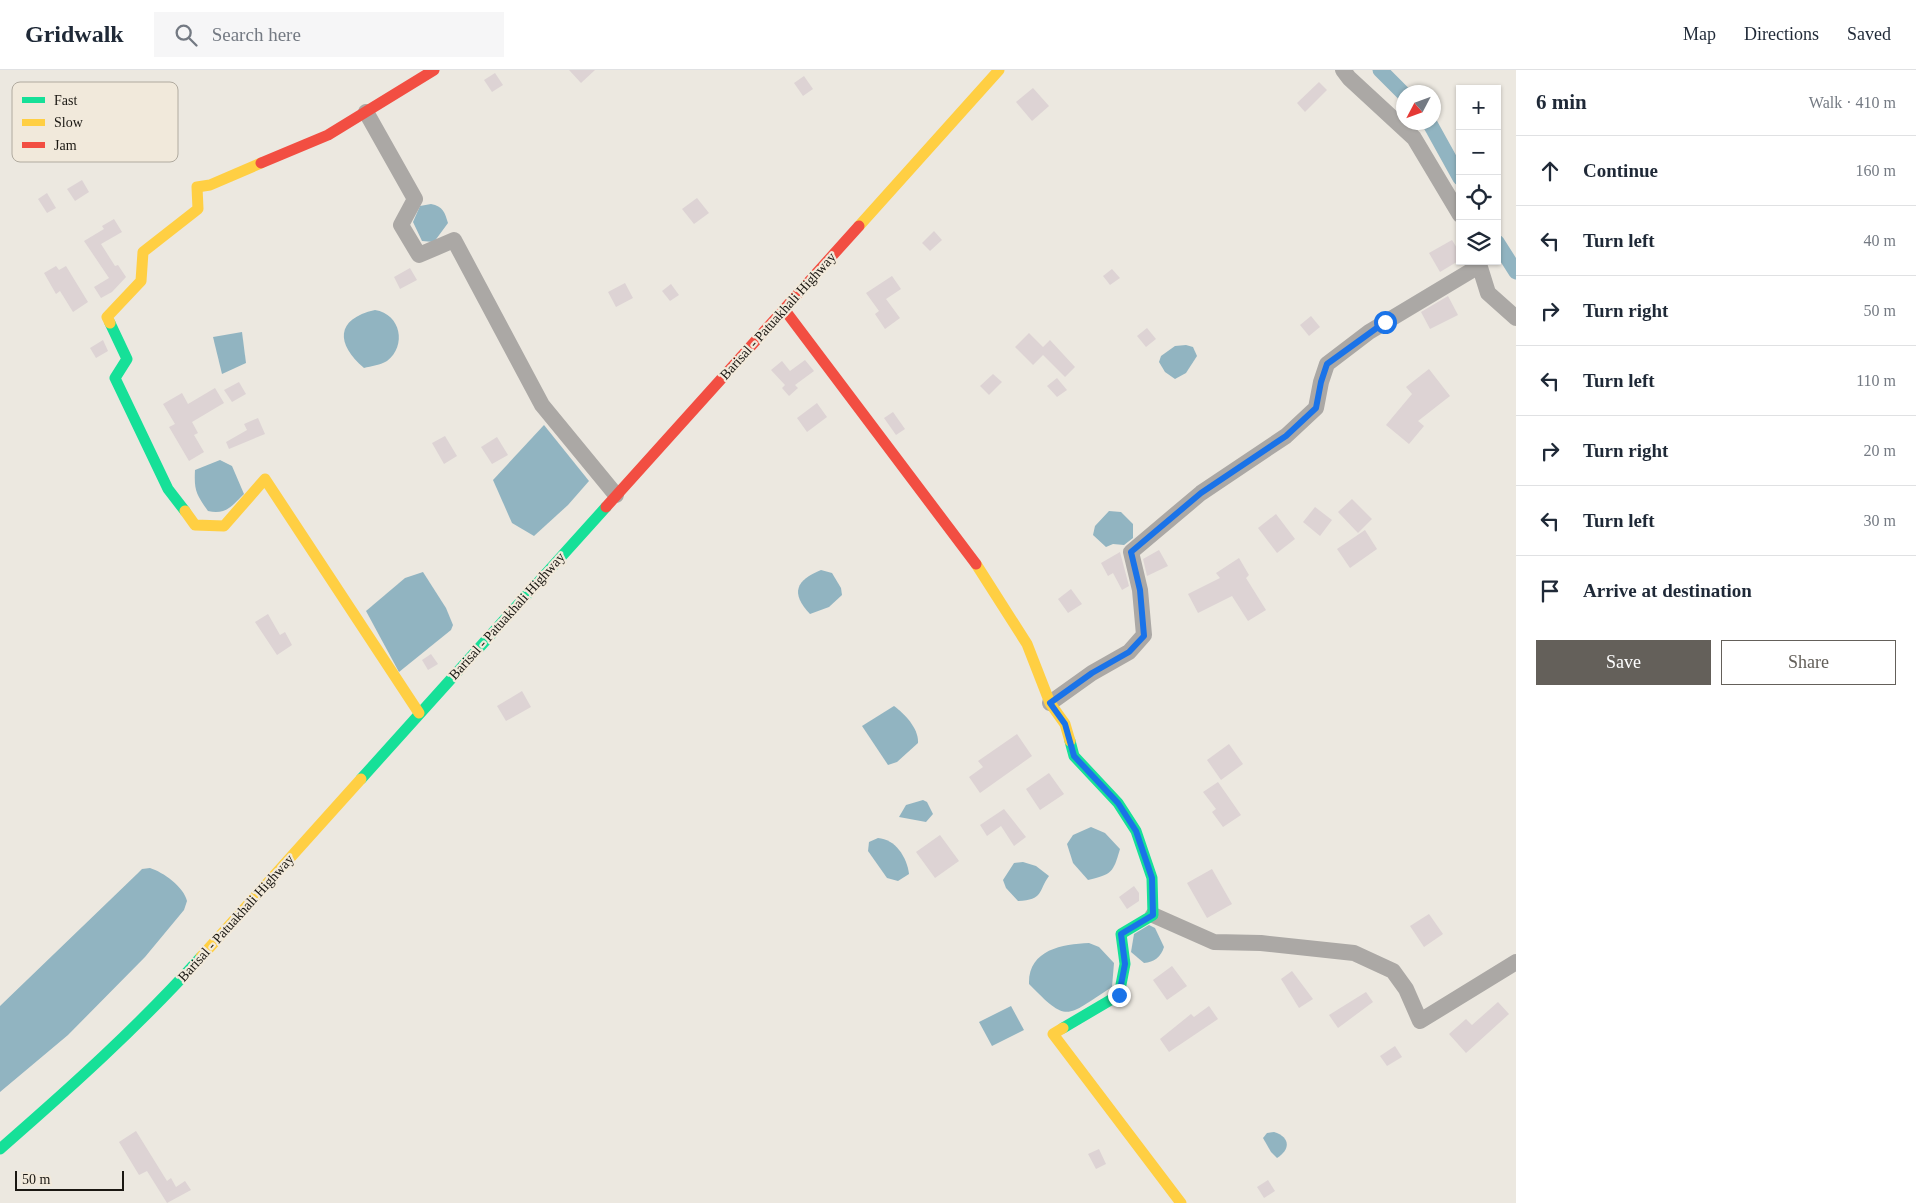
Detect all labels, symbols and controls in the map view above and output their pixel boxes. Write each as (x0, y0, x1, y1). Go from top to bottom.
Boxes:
search box (154, 12, 504, 57)
text: Gridwalk (25, 21, 124, 47)
icon: search (172, 21, 200, 49)
text: Search here (212, 24, 301, 45)
text: Map (1683, 24, 1716, 44)
text: Directions (1744, 24, 1819, 44)
text: Saved (1847, 24, 1891, 44)
legend (12, 82, 178, 162)
north arrow (1396, 85, 1441, 130)
map controls (1456, 85, 1501, 265)
button: + (1456, 85, 1501, 130)
text: 6 min (1536, 90, 1587, 114)
text: Fast (54, 93, 77, 108)
text: Walk · 410 m (1809, 94, 1896, 111)
text: Slow (54, 115, 84, 130)
button: − (1456, 130, 1501, 175)
text: Jam (54, 138, 77, 153)
icon: ahead (1536, 157, 1564, 185)
text: Continue (1583, 160, 1658, 181)
text: 160 m (1856, 162, 1896, 179)
button: locate (1456, 175, 1501, 220)
button: layers (1456, 220, 1501, 265)
icon: left (1536, 227, 1564, 255)
text: Turn left (1583, 230, 1655, 251)
text: 40 m (1864, 232, 1896, 249)
street label: Barisal - Patuakhali Highway (717, 250, 839, 382)
icon: right (1536, 297, 1564, 325)
text: Turn right (1583, 300, 1668, 321)
text: 50 m (1864, 302, 1896, 319)
route start (1374, 311, 1397, 334)
icon: left (1536, 367, 1564, 395)
text: Turn left (1583, 370, 1655, 391)
text: 110 m (1856, 372, 1896, 389)
icon: right (1536, 437, 1564, 465)
text: Turn right (1583, 440, 1668, 461)
text: 20 m (1864, 442, 1896, 459)
icon: left (1536, 507, 1564, 535)
text: Turn left (1583, 510, 1655, 531)
text: 30 m (1864, 512, 1896, 529)
street label: Barisal - Patuakhali Highway (446, 550, 568, 682)
icon: arrive (1536, 577, 1564, 605)
text: Arrive at destination (1583, 580, 1752, 601)
button: Save (1536, 640, 1711, 685)
button: Share (1721, 640, 1896, 685)
street label: Barisal - Patuakhali Highway (175, 852, 297, 984)
route end (1108, 984, 1131, 1007)
scale bar (15, 1168, 124, 1191)
text: 50 m (22, 1172, 50, 1187)

